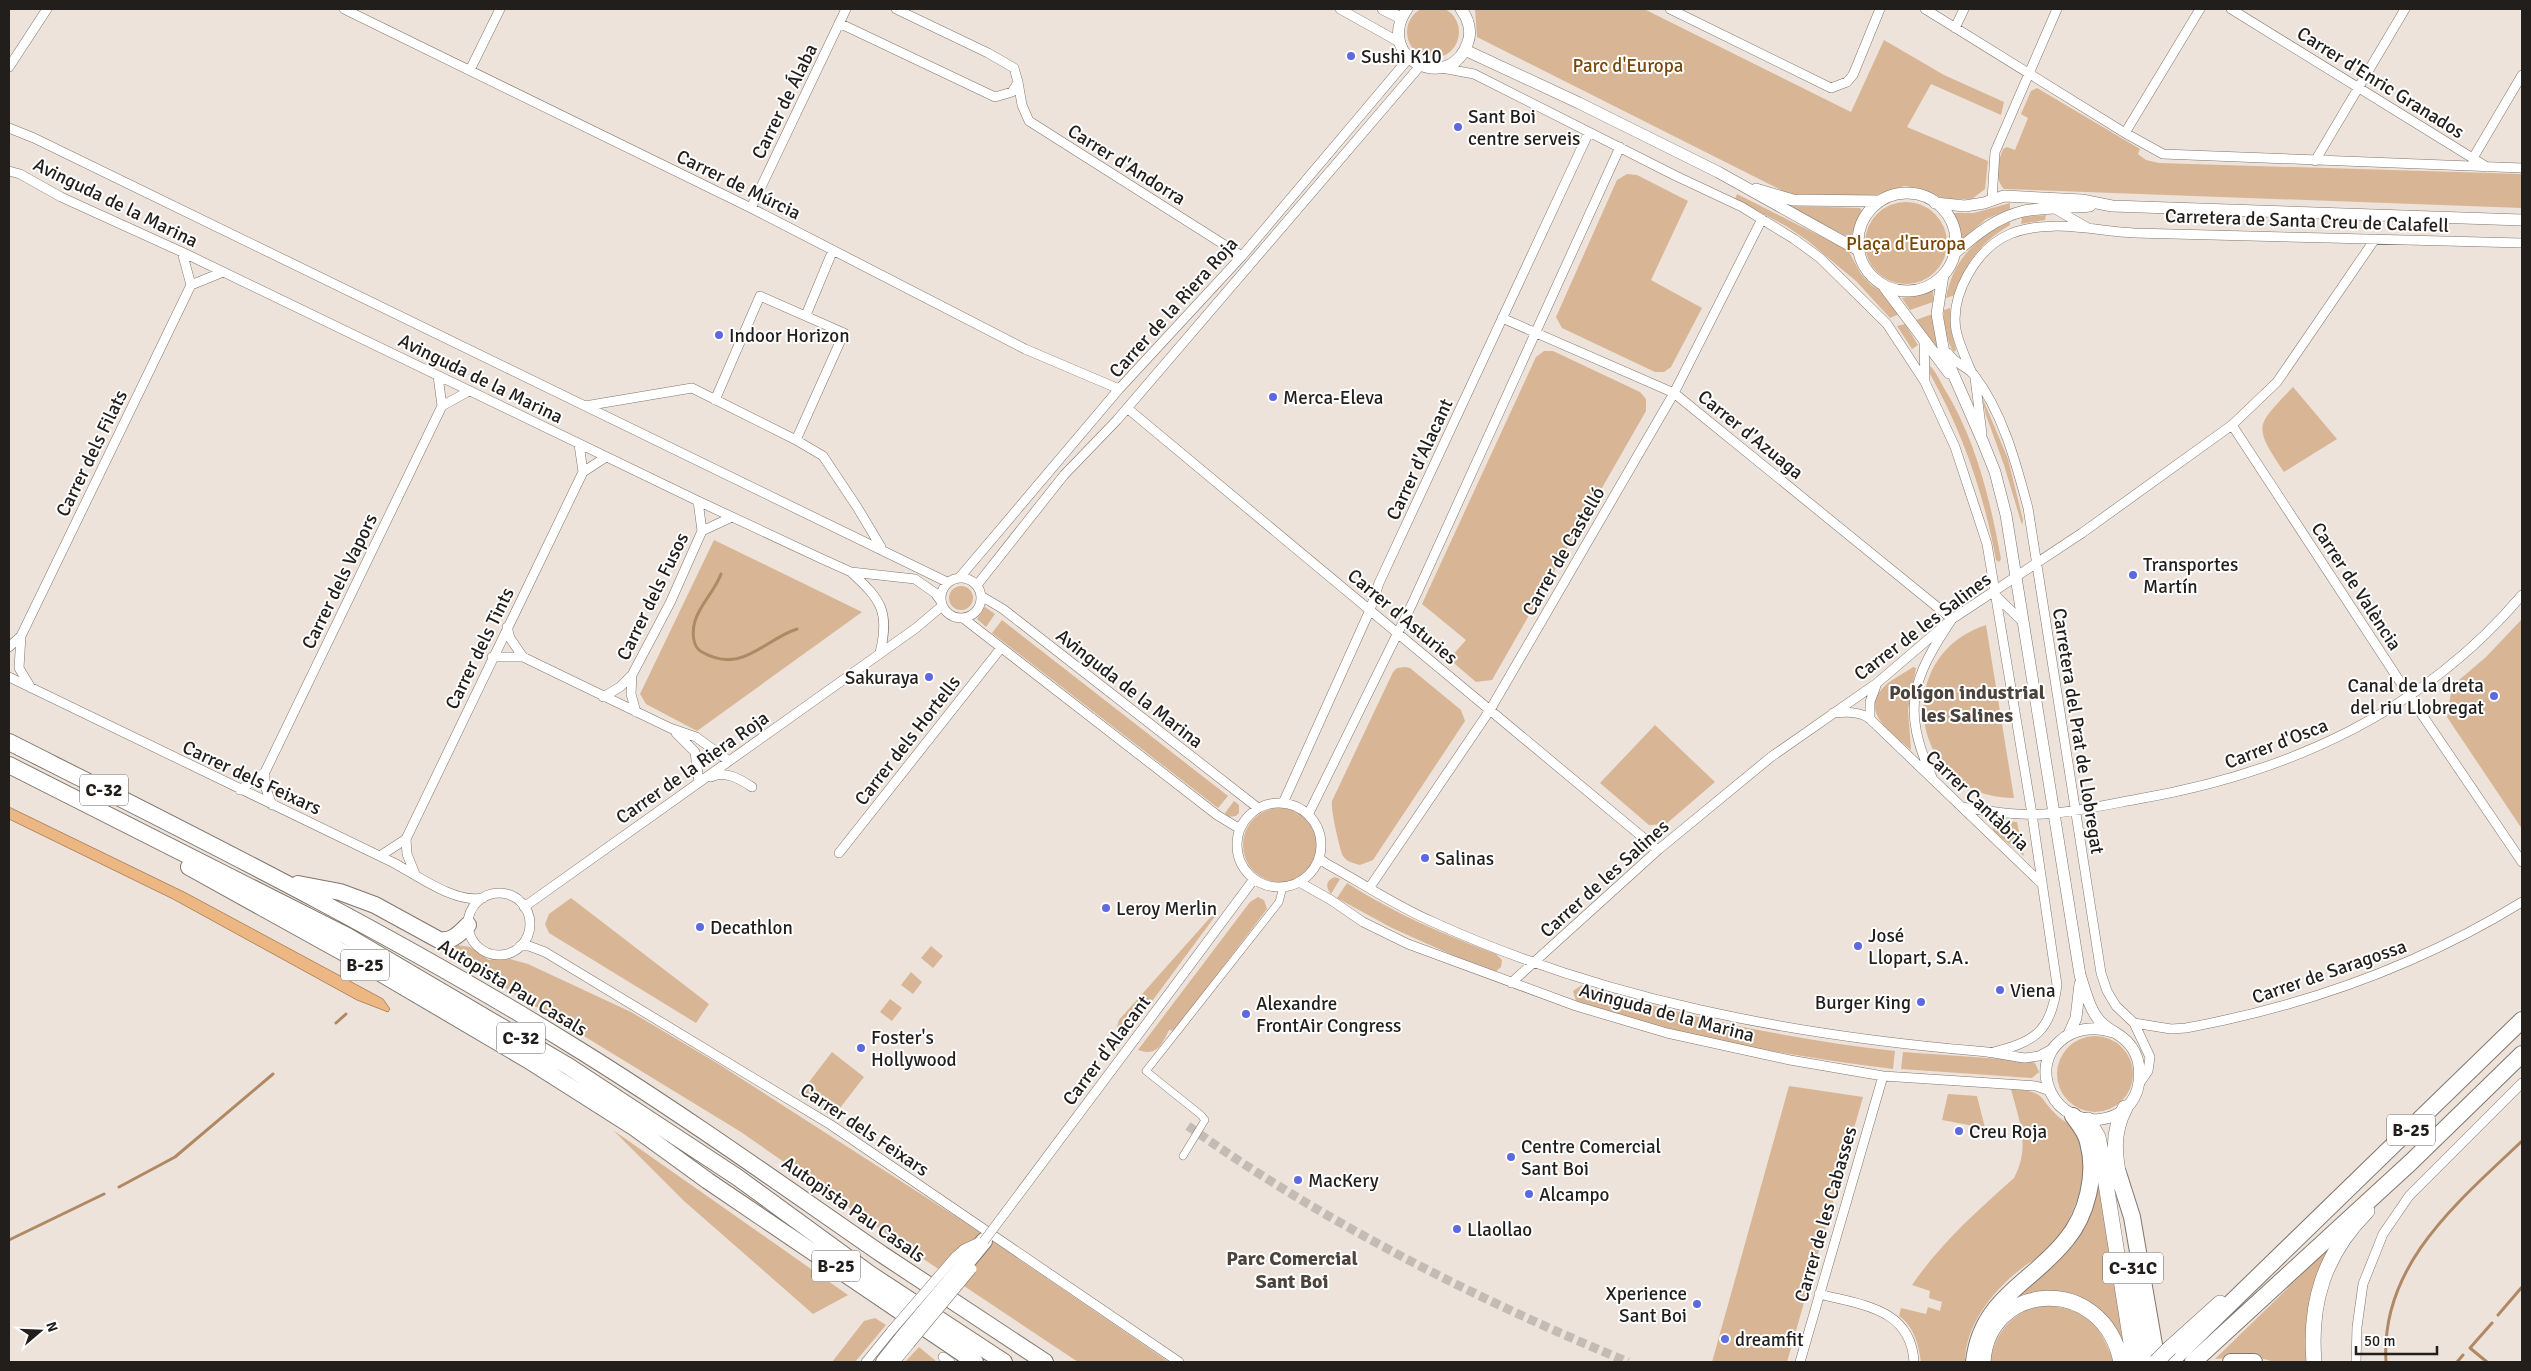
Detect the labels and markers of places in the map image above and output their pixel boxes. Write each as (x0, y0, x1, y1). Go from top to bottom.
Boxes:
place label: Sushi K10 (1361, 45, 1442, 69)
marker: Sushi K10 (1345, 50, 1357, 62)
place label: Sant Boi centre serveis (1468, 105, 1580, 151)
marker: Sant Boi centre serveis (1452, 121, 1464, 133)
place label: Indoor Horizon (729, 324, 850, 348)
marker: Indoor Horizon (713, 329, 725, 341)
place label: Merca-Eleva (1283, 386, 1383, 410)
marker: Merca-Eleva (1267, 391, 1279, 403)
place label: Transportes Martín (2143, 553, 2238, 599)
marker: Transportes Martín (2127, 569, 2139, 581)
place label: Sakuraya (845, 666, 919, 690)
marker: Sakuraya (923, 671, 935, 683)
place label: Canal de la dreta del riu Llobregat (2348, 674, 2484, 720)
marker: Canal de la dreta del riu Llobregat (2488, 690, 2500, 702)
place label: Salinas (1435, 847, 1494, 871)
marker: Salinas (1419, 852, 1431, 864)
place label: Leroy Merlin (1116, 897, 1217, 921)
marker: Leroy Merlin (1100, 902, 1112, 914)
place label: Decathlon (710, 916, 793, 940)
marker: Decathlon (694, 921, 706, 933)
place label: José Llopart, S.A. (1868, 924, 1969, 970)
marker: José Llopart, S.A. (1852, 940, 1864, 952)
place label: Viena (2010, 979, 2056, 1003)
marker: Viena (1994, 984, 2006, 996)
place label: Burger King (1815, 991, 1911, 1015)
place label: Alexandre FrontAir Congress (1256, 992, 1401, 1038)
marker: Burger King (1915, 996, 1927, 1008)
marker: Alexandre FrontAir Congress (1240, 1008, 1252, 1020)
place label: Foster's Hollywood (871, 1026, 957, 1072)
marker: Foster's Hollywood (855, 1042, 867, 1054)
place label: Creu Roja (1969, 1120, 2047, 1144)
marker: Creu Roja (1953, 1125, 1965, 1137)
place label: Centre Comercial Sant Boi (1521, 1135, 1661, 1181)
marker: Centre Comercial Sant Boi (1505, 1151, 1517, 1163)
place label: MacKery (1308, 1169, 1379, 1193)
marker: MacKery (1292, 1174, 1304, 1186)
place label: Alcampo (1539, 1183, 1610, 1207)
marker: Alcampo (1523, 1188, 1535, 1200)
place label: Llaollao (1467, 1218, 1532, 1242)
marker: Llaollao (1451, 1223, 1463, 1235)
place label: Xperience Sant Boi (1606, 1282, 1687, 1328)
marker: Xperience Sant Boi (1691, 1298, 1703, 1310)
place label: dreamfit (1735, 1328, 1804, 1352)
marker: dreamfit (1719, 1333, 1731, 1345)

